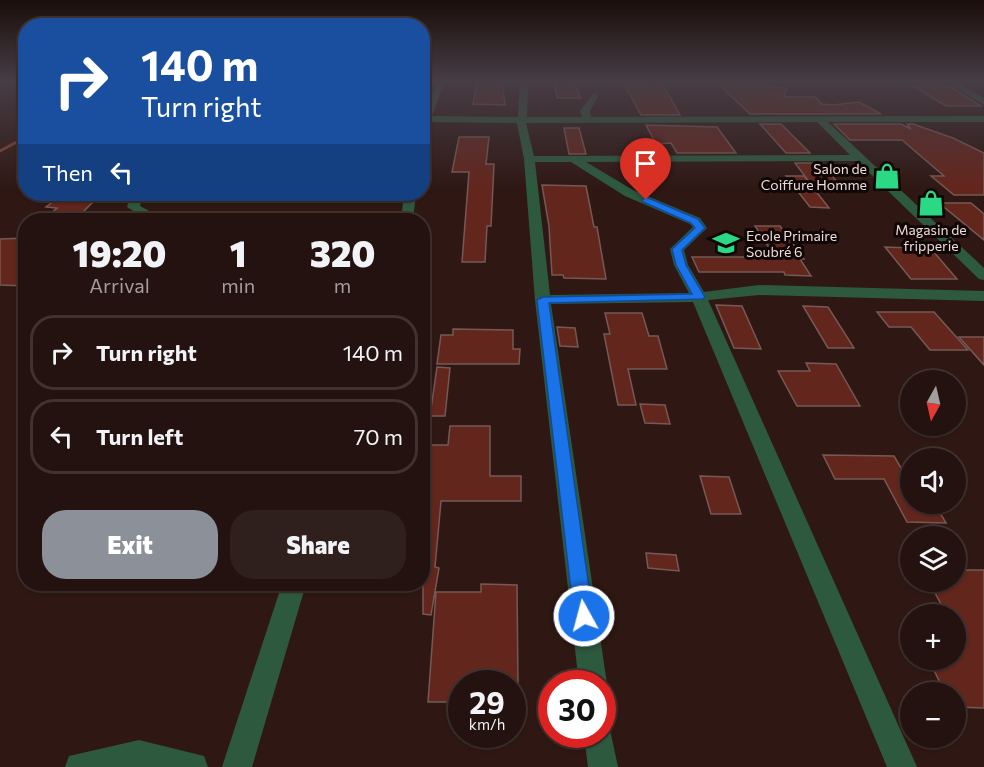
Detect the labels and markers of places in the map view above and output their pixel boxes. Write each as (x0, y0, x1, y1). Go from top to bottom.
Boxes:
pin (620, 138, 671, 200)
place label: Salon de Coiffure Homme (761, 160, 867, 193)
shop icon: Salon de Coiffure Homme (872, 161, 902, 191)
shop icon: Magasin de fripperie (916, 188, 946, 218)
place label: Magasin de fripperie (895, 221, 967, 254)
place label: Ecole Primaire Soubré 6 (746, 227, 837, 260)
school or university icon: Ecole Primaire Soubré 6 (711, 228, 741, 258)

